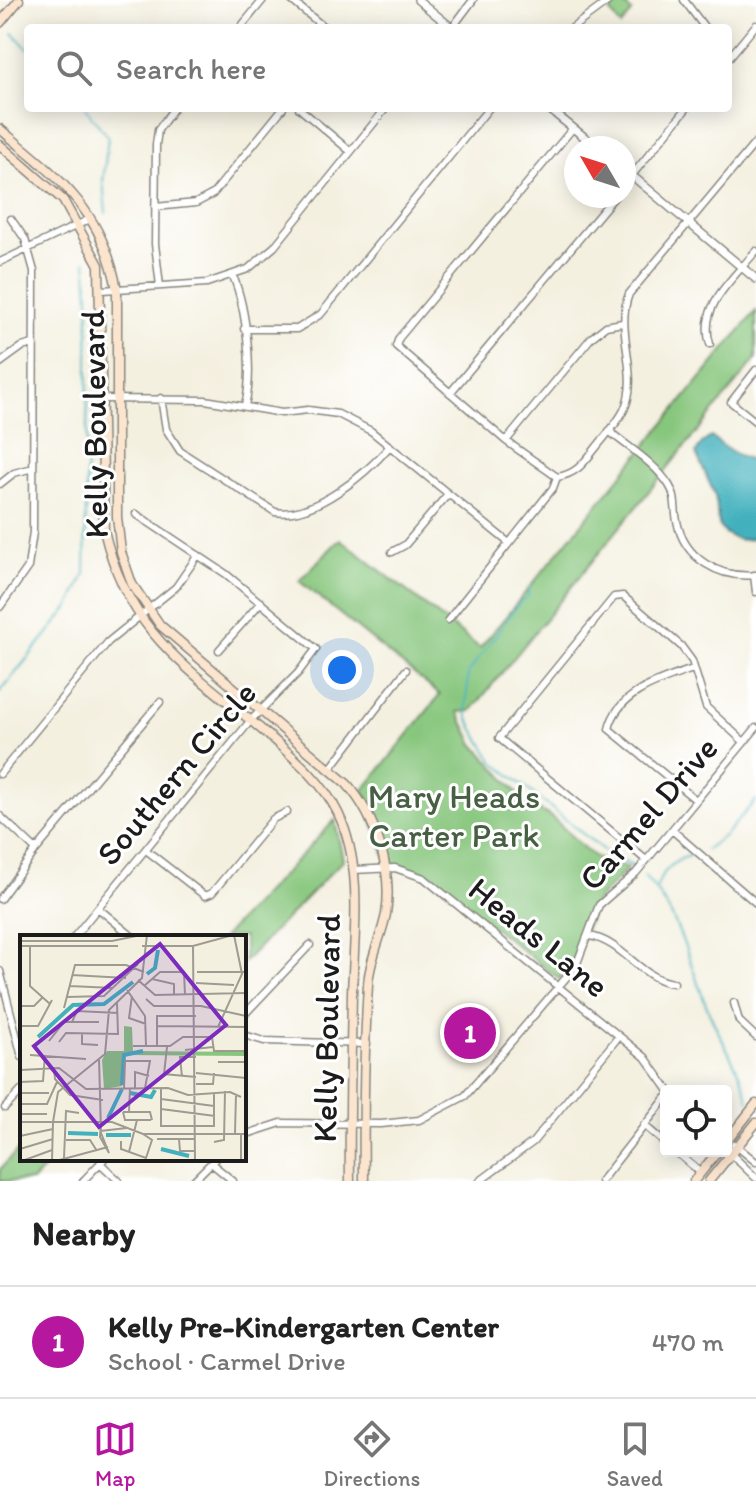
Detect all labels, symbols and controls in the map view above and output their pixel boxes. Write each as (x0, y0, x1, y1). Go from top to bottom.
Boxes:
search box (24, 24, 732, 112)
icon: search (52, 46, 96, 90)
text: Search here (116, 50, 266, 87)
north arrow (564, 136, 636, 208)
street label: Kelly Boulevard (72, 309, 117, 539)
your location (322, 650, 362, 690)
street label: Southern Circle (88, 673, 265, 873)
street label: Carmel Drive (570, 728, 726, 899)
park label: Mary Heads Carter Park (368, 776, 540, 856)
street label: Heads Lane (460, 868, 617, 1006)
street label: Kelly Boulevard (304, 913, 349, 1143)
inset map (20, 935, 246, 1161)
pin: 1 (444, 1003, 496, 1063)
map controls (660, 1085, 732, 1157)
button: locate (660, 1085, 732, 1157)
text: Nearby (32, 1213, 135, 1254)
text: Kelly Pre-Kindergarten Center (108, 1308, 499, 1345)
text: 1 (52, 1326, 64, 1358)
text: 470 m (652, 1326, 724, 1358)
text: School · Carmel Drive (108, 1345, 346, 1377)
tab: Map (93, 1417, 137, 1492)
tab: Directions (324, 1417, 420, 1492)
tab: Saved (607, 1417, 663, 1492)

